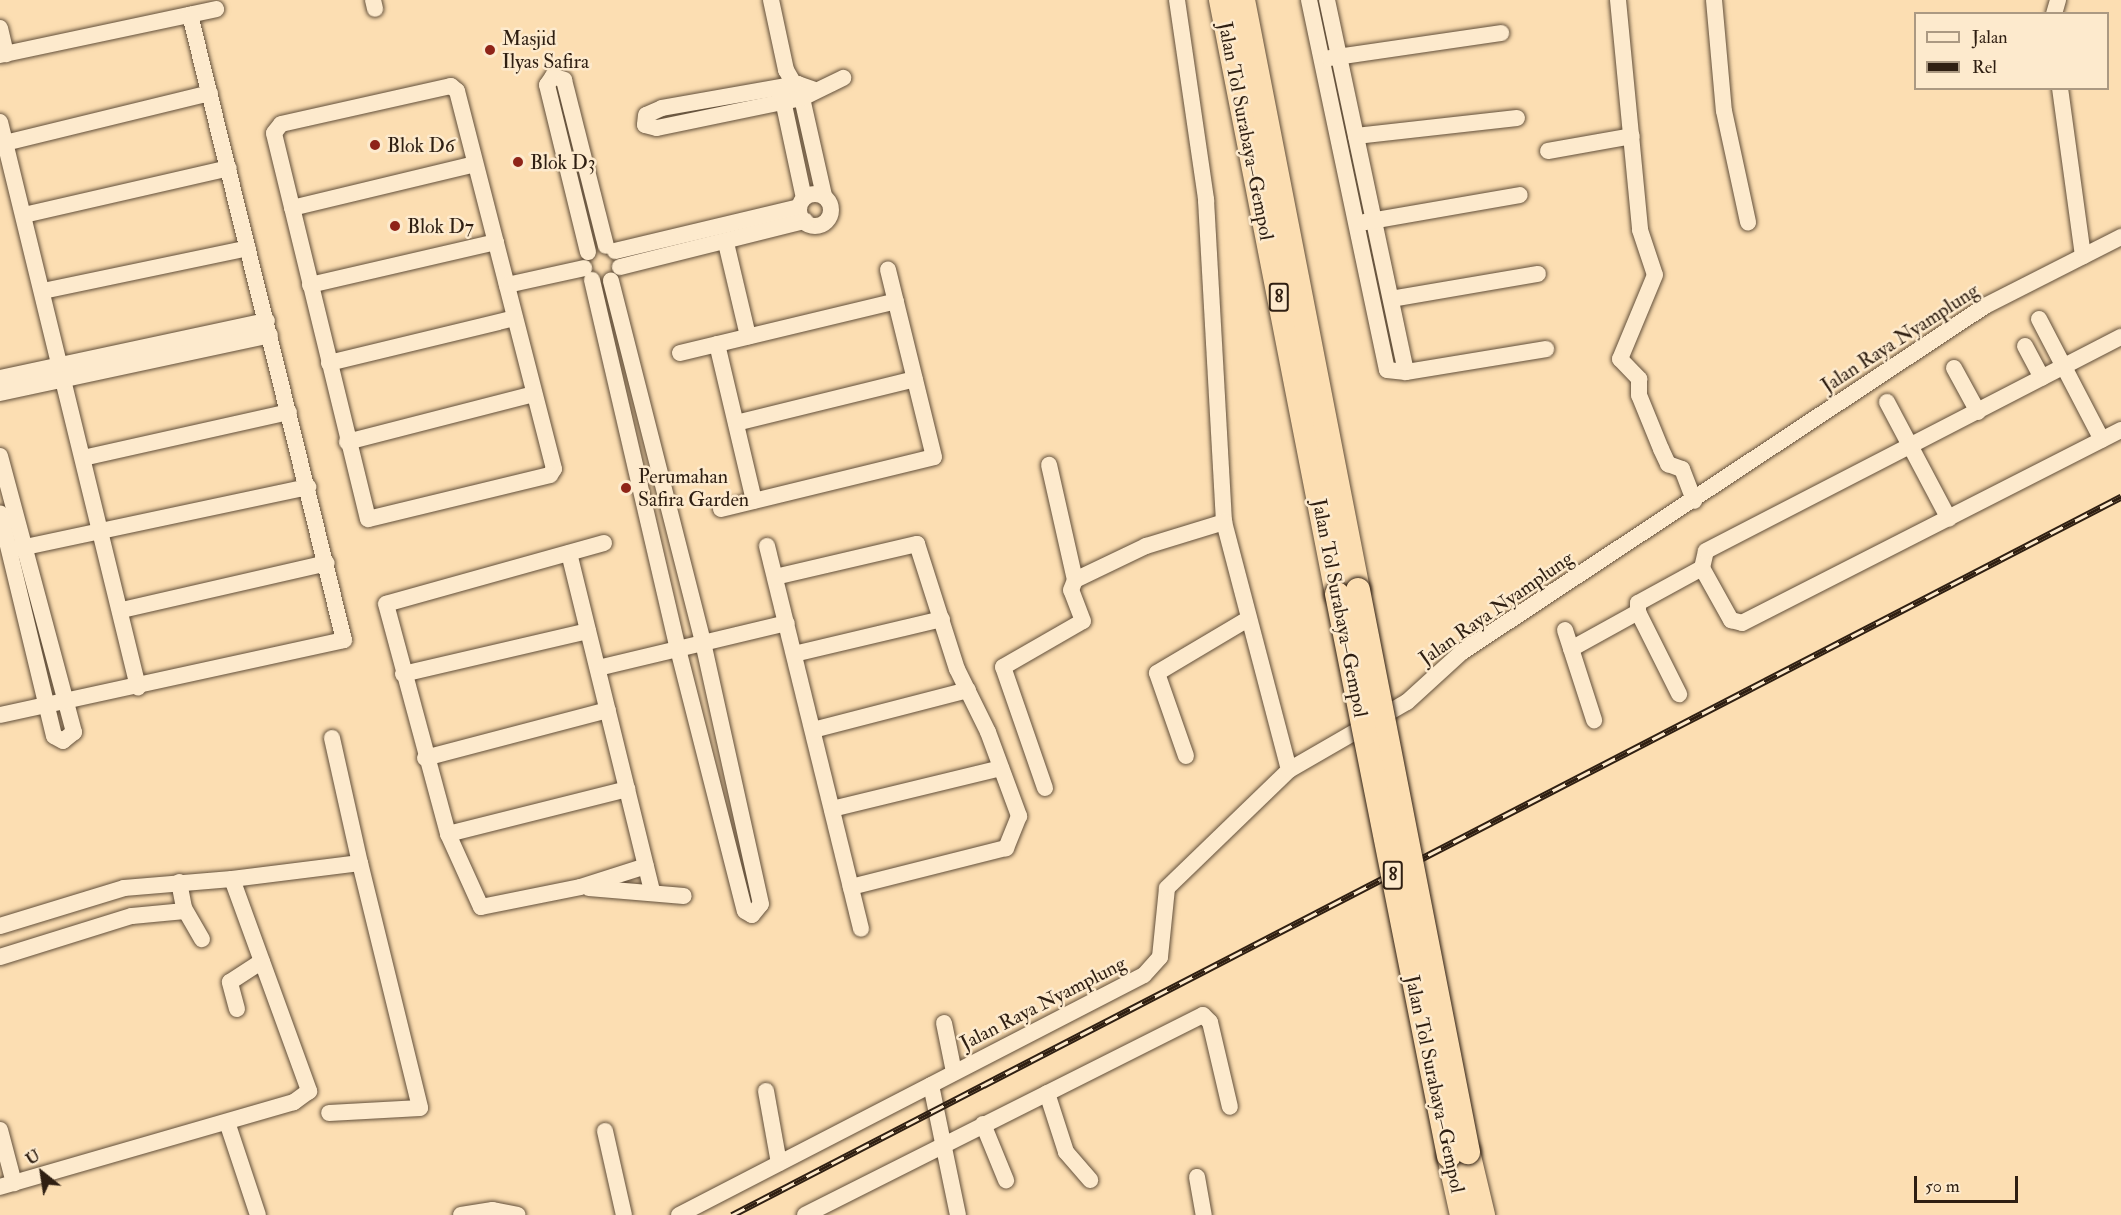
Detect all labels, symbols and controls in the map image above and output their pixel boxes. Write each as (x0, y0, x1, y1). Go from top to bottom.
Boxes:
legend (1914, 12, 2109, 90)
street label: Jalan Tol Surabaya–Gempol (1213, 20, 1279, 242)
text: Jalan (1972, 26, 2008, 49)
place label: Masjid Ilyas Safira (502, 27, 589, 74)
marker: Masjid Ilyas Safira (483, 43, 497, 57)
text: Rel (1972, 56, 1997, 79)
place label: Blok D6 (387, 133, 455, 157)
marker: Blok D6 (368, 138, 382, 152)
place label: Blok D3 (530, 150, 595, 174)
marker: Blok D3 (511, 155, 525, 169)
place label: Blok D7 (407, 214, 474, 238)
marker: Blok D7 (388, 219, 402, 233)
street label: Jalan Raya Nyamplung (1817, 278, 1983, 398)
road number: 8 (1268, 282, 1290, 312)
place label: Perumahan Safira Garden (638, 464, 749, 511)
marker: Perumahan Safira Garden (619, 481, 633, 495)
street label: Jalan Tol Surabaya–Gempol (1307, 497, 1373, 719)
street label: Jalan Raya Nyamplung (1414, 546, 1578, 670)
road number: 8 (1382, 860, 1404, 890)
street label: Jalan Raya Nyamplung (956, 951, 1130, 1055)
street label: Jalan Tol Surabaya–Gempol (1400, 973, 1470, 1195)
north arrow (12, 1143, 72, 1203)
text: U (22, 1145, 44, 1169)
scale bar (1917, 1164, 2020, 1202)
text: 50 m (1925, 1175, 1960, 1198)

